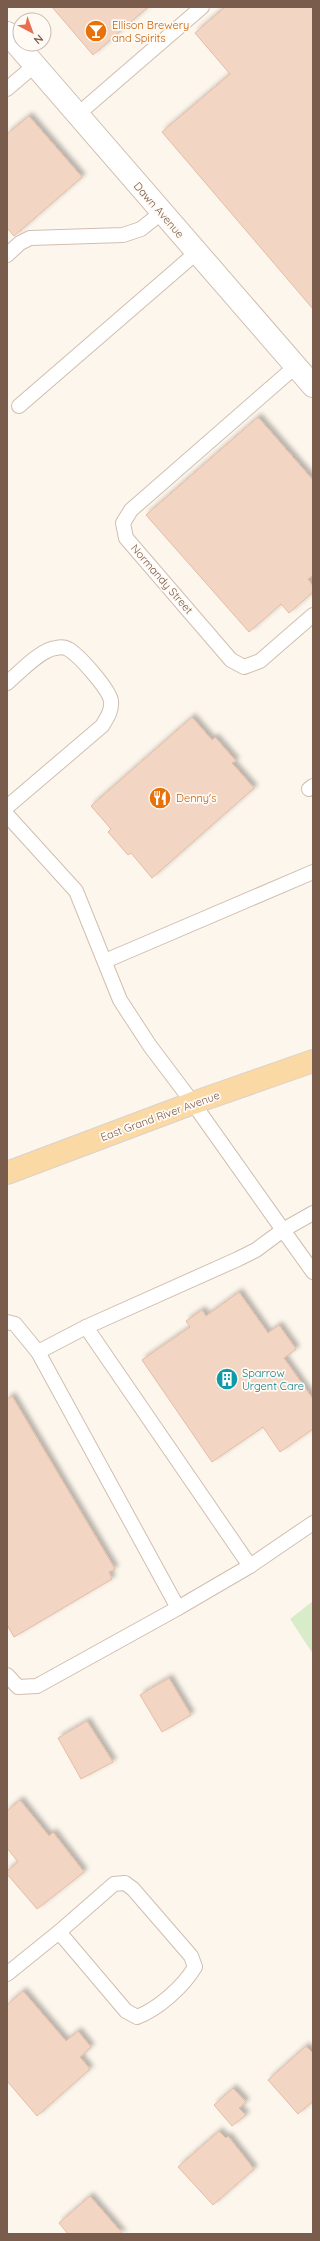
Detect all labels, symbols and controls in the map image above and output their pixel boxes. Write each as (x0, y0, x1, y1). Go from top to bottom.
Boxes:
north arrow (12, 12, 52, 52)
bar icon: Ellison Brewery and Spirits (83, 18, 109, 44)
place label: Ellison Brewery and Spirits (112, 18, 189, 45)
text: N (31, 32, 46, 47)
street label: Dawn Avenue (131, 179, 187, 241)
street label: Normandy Street (128, 541, 196, 617)
restaurant icon: Denny's (147, 785, 173, 811)
place label: Denny's (176, 791, 216, 805)
street label: East Grand River Avenue (98, 1088, 222, 1144)
building icon: Sparrow Urgent Care (214, 1366, 240, 1392)
place label: Sparrow Urgent Care (242, 1366, 304, 1393)

